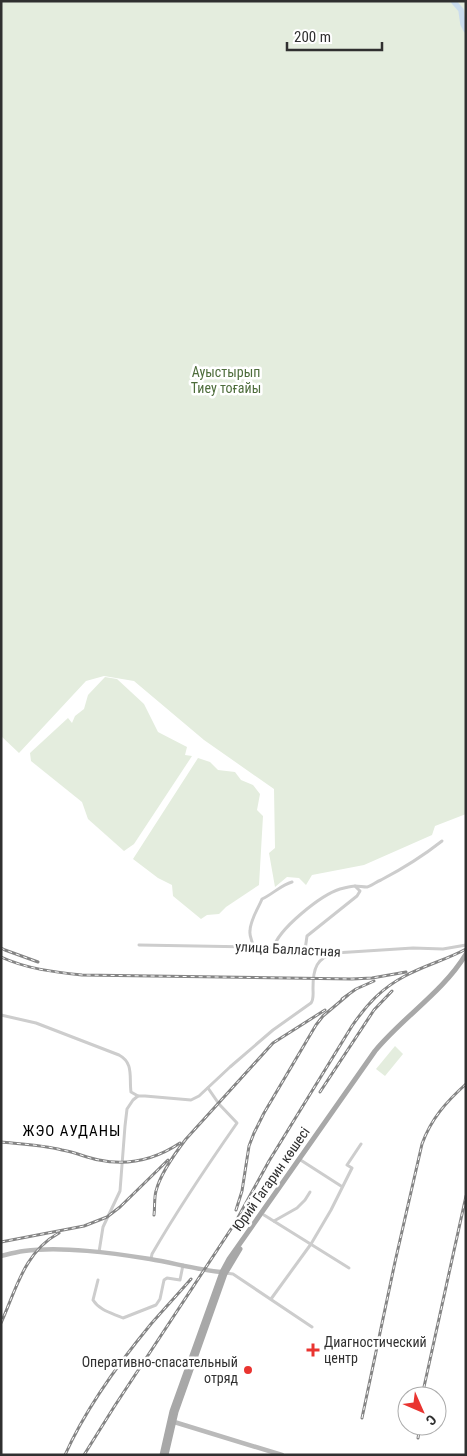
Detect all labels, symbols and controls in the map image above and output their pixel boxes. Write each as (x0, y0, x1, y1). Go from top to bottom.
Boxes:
scale bar (287, 20, 382, 52)
text: 200 m (294, 28, 331, 46)
park label: Ауыстырып Тиеу тоғайы (191, 364, 261, 396)
street label: улица Балластная (235, 938, 341, 960)
district label: ЖЭО АУДАНЫ (23, 1122, 121, 1140)
street label: Юрий Гагарин көшесі (229, 1124, 313, 1234)
place label: Диагностический центр (324, 1334, 427, 1366)
marker: Диагностический центр (306, 1343, 320, 1357)
place label: Оперативно-спасательный отряд (82, 1354, 238, 1386)
marker: Оперативно-спасательный отряд (242, 1364, 254, 1376)
north arrow (397, 1386, 447, 1436)
text: С (423, 1412, 440, 1429)

